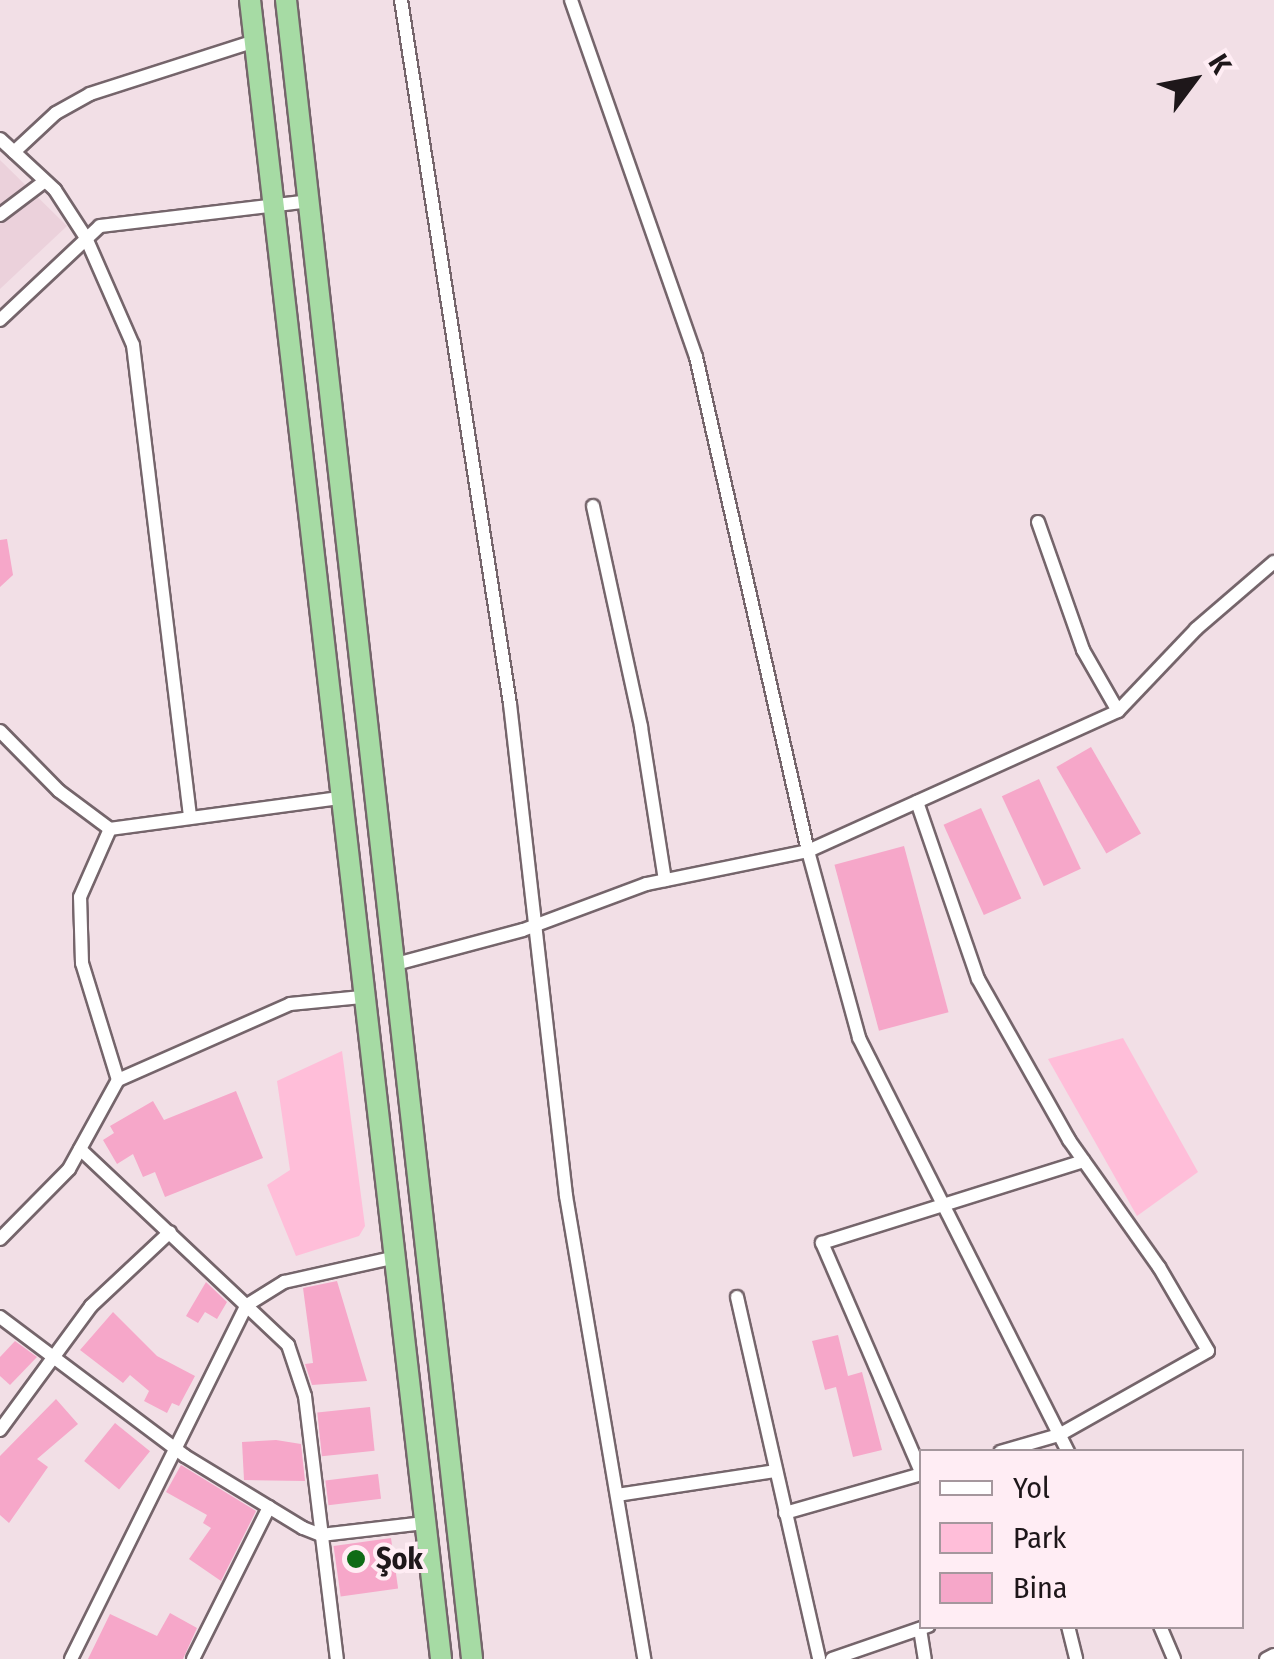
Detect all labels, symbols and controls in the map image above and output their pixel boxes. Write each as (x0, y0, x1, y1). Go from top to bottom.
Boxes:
north arrow (1144, 30, 1244, 130)
text: K (1202, 48, 1238, 79)
legend (919, 1449, 1244, 1629)
text: Yol (1013, 1470, 1050, 1506)
text: Park (1013, 1520, 1066, 1556)
place label: Şok (376, 1541, 423, 1577)
marker: Şok (345, 1548, 367, 1570)
text: Bina (1013, 1570, 1067, 1606)

